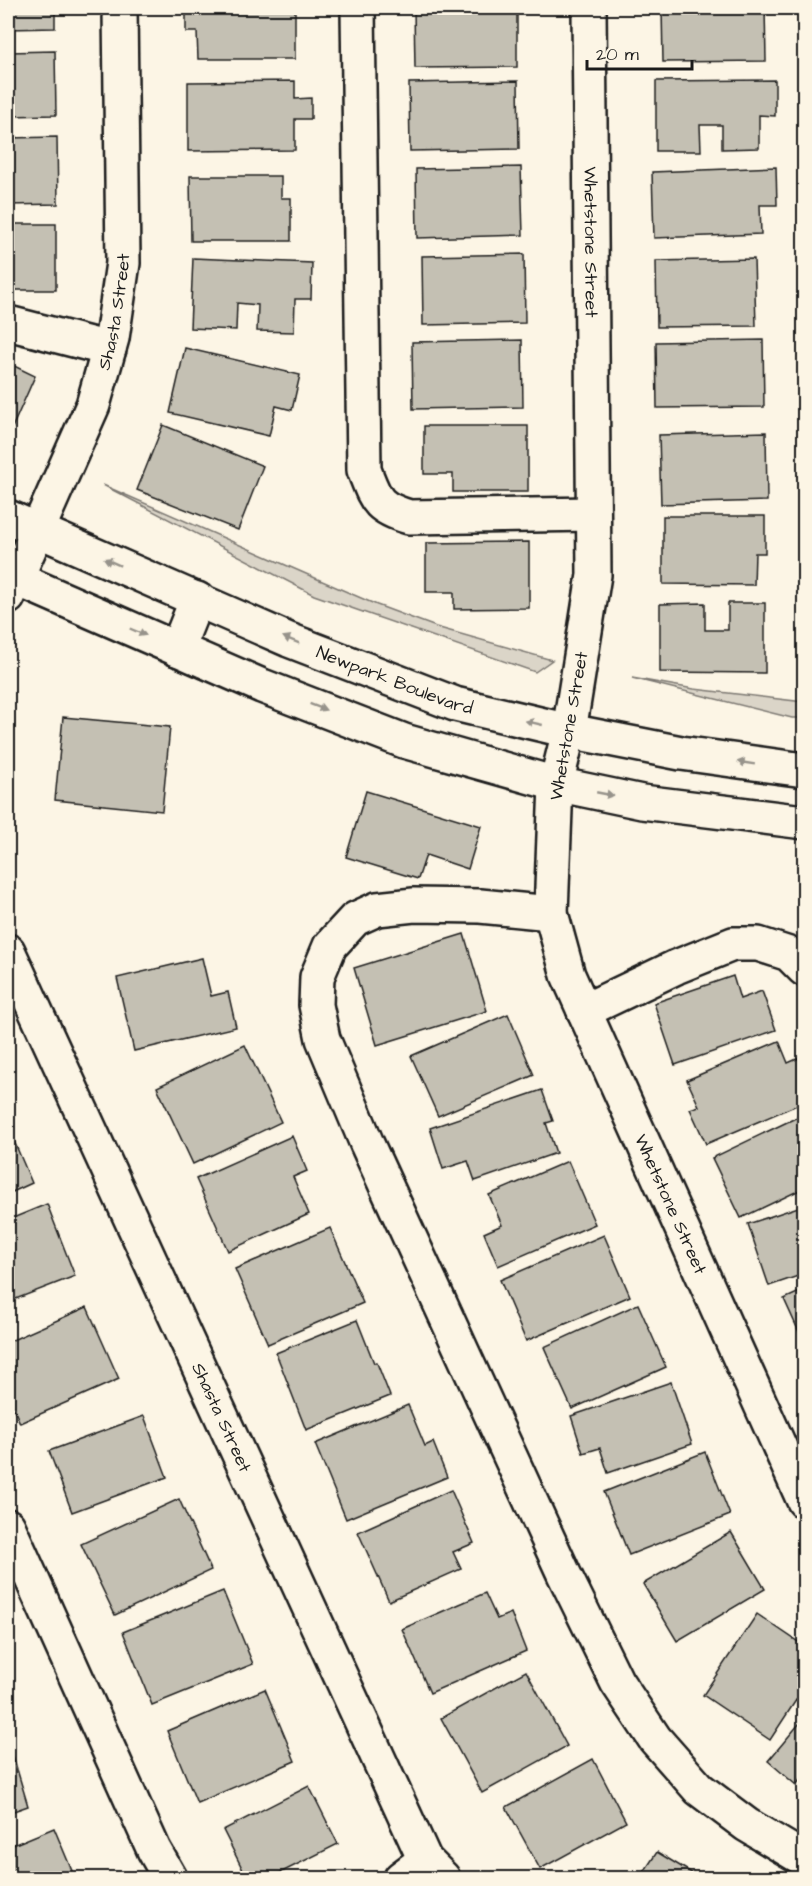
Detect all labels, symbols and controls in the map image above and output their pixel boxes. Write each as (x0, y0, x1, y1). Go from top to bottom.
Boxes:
scale bar (587, 33, 692, 71)
text: 20 m (596, 42, 639, 67)
street label: Whetstone Street (578, 166, 604, 318)
street label: Shasta Street (91, 253, 136, 373)
one-way arrow (103, 558, 120, 567)
one-way arrow (130, 627, 148, 637)
one-way arrow (281, 635, 299, 645)
street label: Newpark Boulevard (313, 639, 475, 720)
street label: Whetstone Street (544, 649, 595, 802)
one-way arrow (309, 703, 327, 713)
one-way arrow (525, 717, 544, 727)
one-way arrow (737, 759, 756, 768)
one-way arrow (595, 790, 614, 799)
street label: Whetstone Street (628, 1130, 713, 1279)
street label: Shasta Street (186, 1358, 258, 1477)

